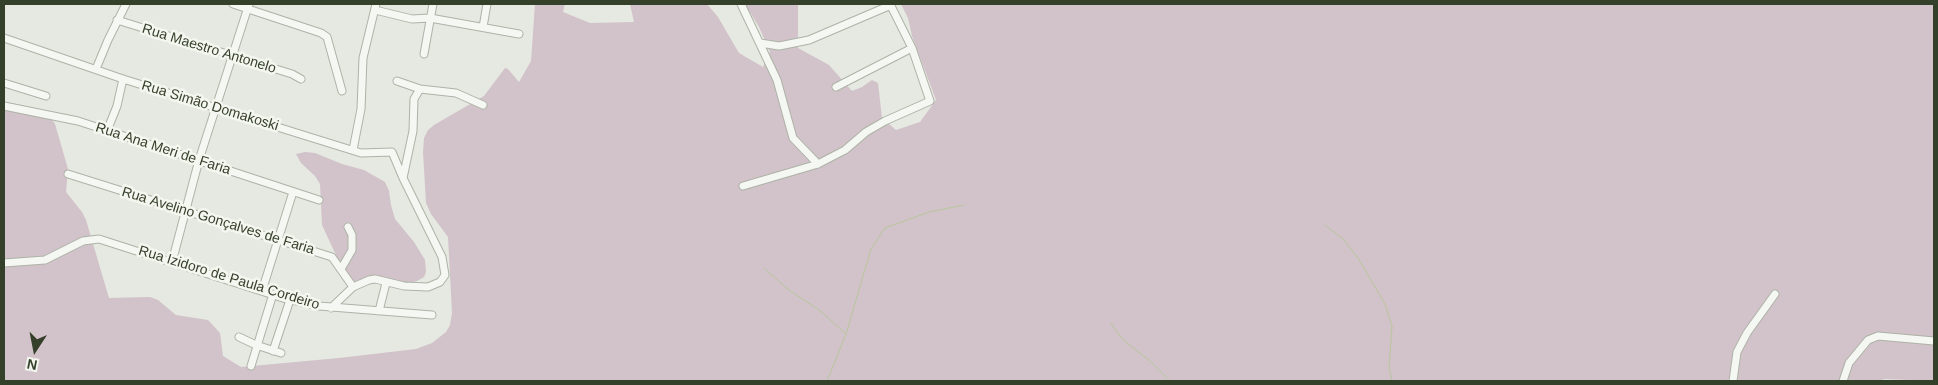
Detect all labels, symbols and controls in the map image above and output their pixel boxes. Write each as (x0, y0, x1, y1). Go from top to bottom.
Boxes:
street label: Rua Maestro Antonelo (140, 21, 278, 77)
street label: Rua Simão Domakoski (139, 77, 281, 135)
street label: Rua Ana Meri de Faria (93, 119, 233, 179)
street label: Rua Avelino Gonçalves de Faria (120, 184, 316, 258)
street label: Rua Izidoro de Paula Cordeiro (136, 242, 322, 314)
north arrow (10, 325, 60, 375)
text: N (26, 356, 39, 374)

